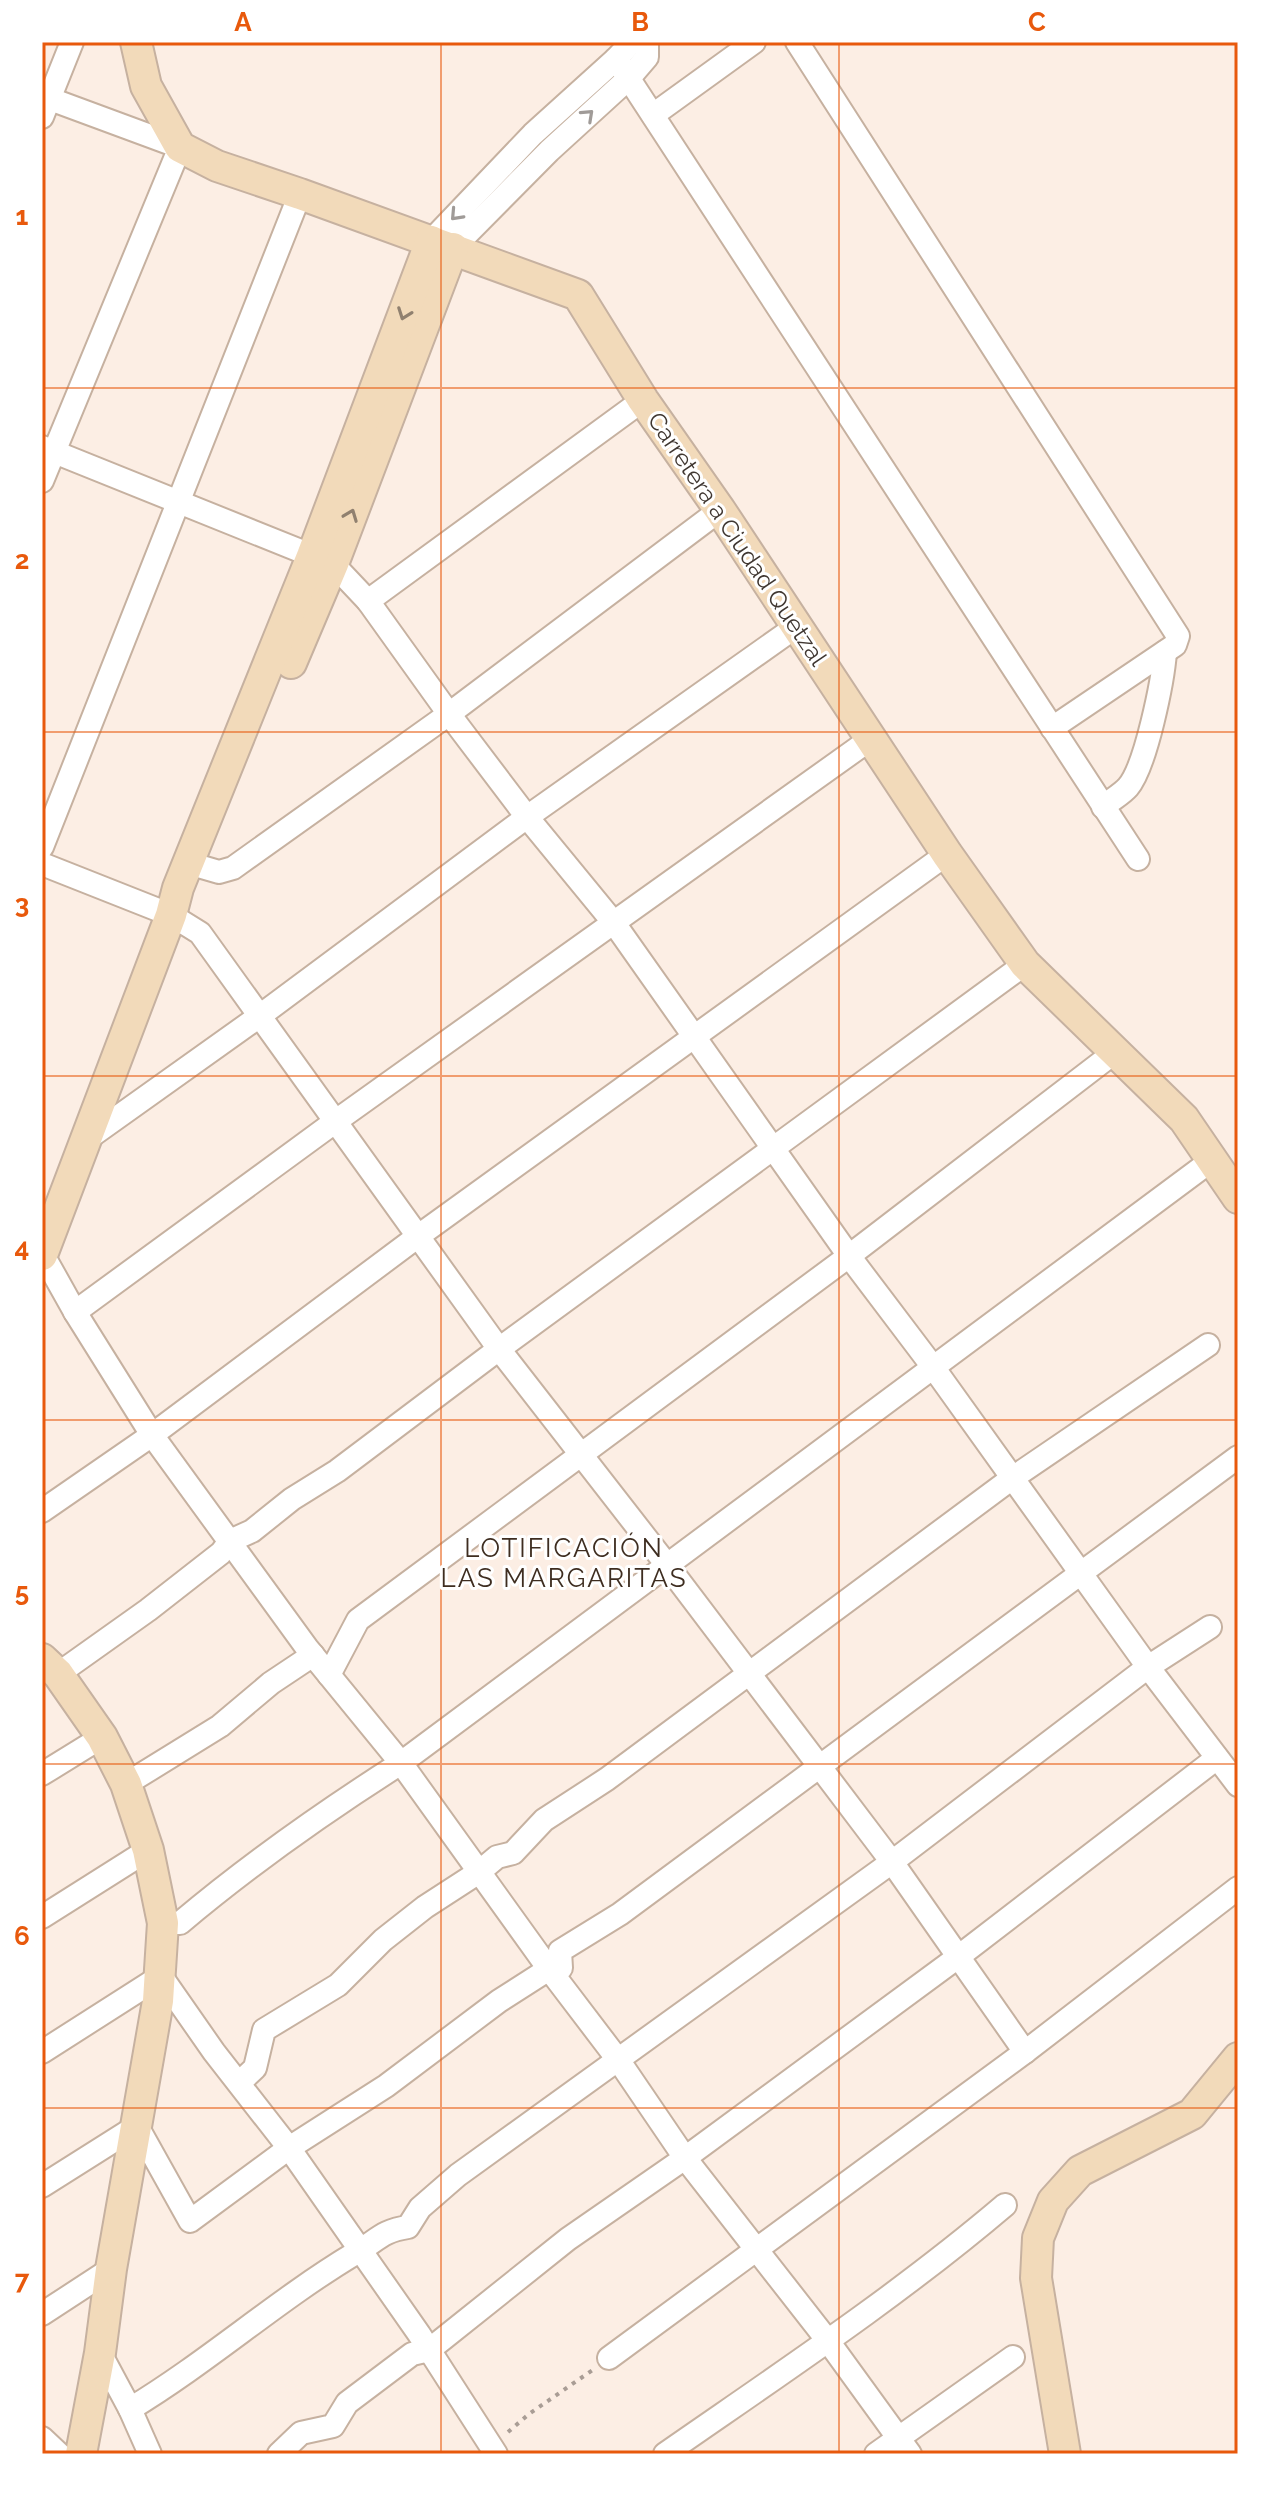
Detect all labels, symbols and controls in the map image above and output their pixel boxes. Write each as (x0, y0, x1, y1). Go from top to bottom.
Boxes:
text: A (234, 7, 252, 37)
text: B (631, 7, 649, 37)
text: C (1028, 7, 1046, 37)
one-way arrow (579, 111, 594, 125)
text: 1 (16, 201, 29, 231)
one-way arrow (450, 206, 465, 220)
one-way arrow (397, 306, 414, 320)
street label: Carretera a Ciudad Quetzal (642, 407, 833, 671)
one-way arrow (342, 509, 358, 523)
text: 2 (15, 545, 29, 575)
text: 3 (15, 889, 29, 919)
text: 4 (15, 1233, 29, 1263)
district label: LOTIFICACIÓN LAS MARGARITAS (440, 1532, 688, 1593)
text: 5 (15, 1577, 29, 1607)
text: 6 (14, 1921, 30, 1951)
text: 7 (15, 2265, 30, 2295)

